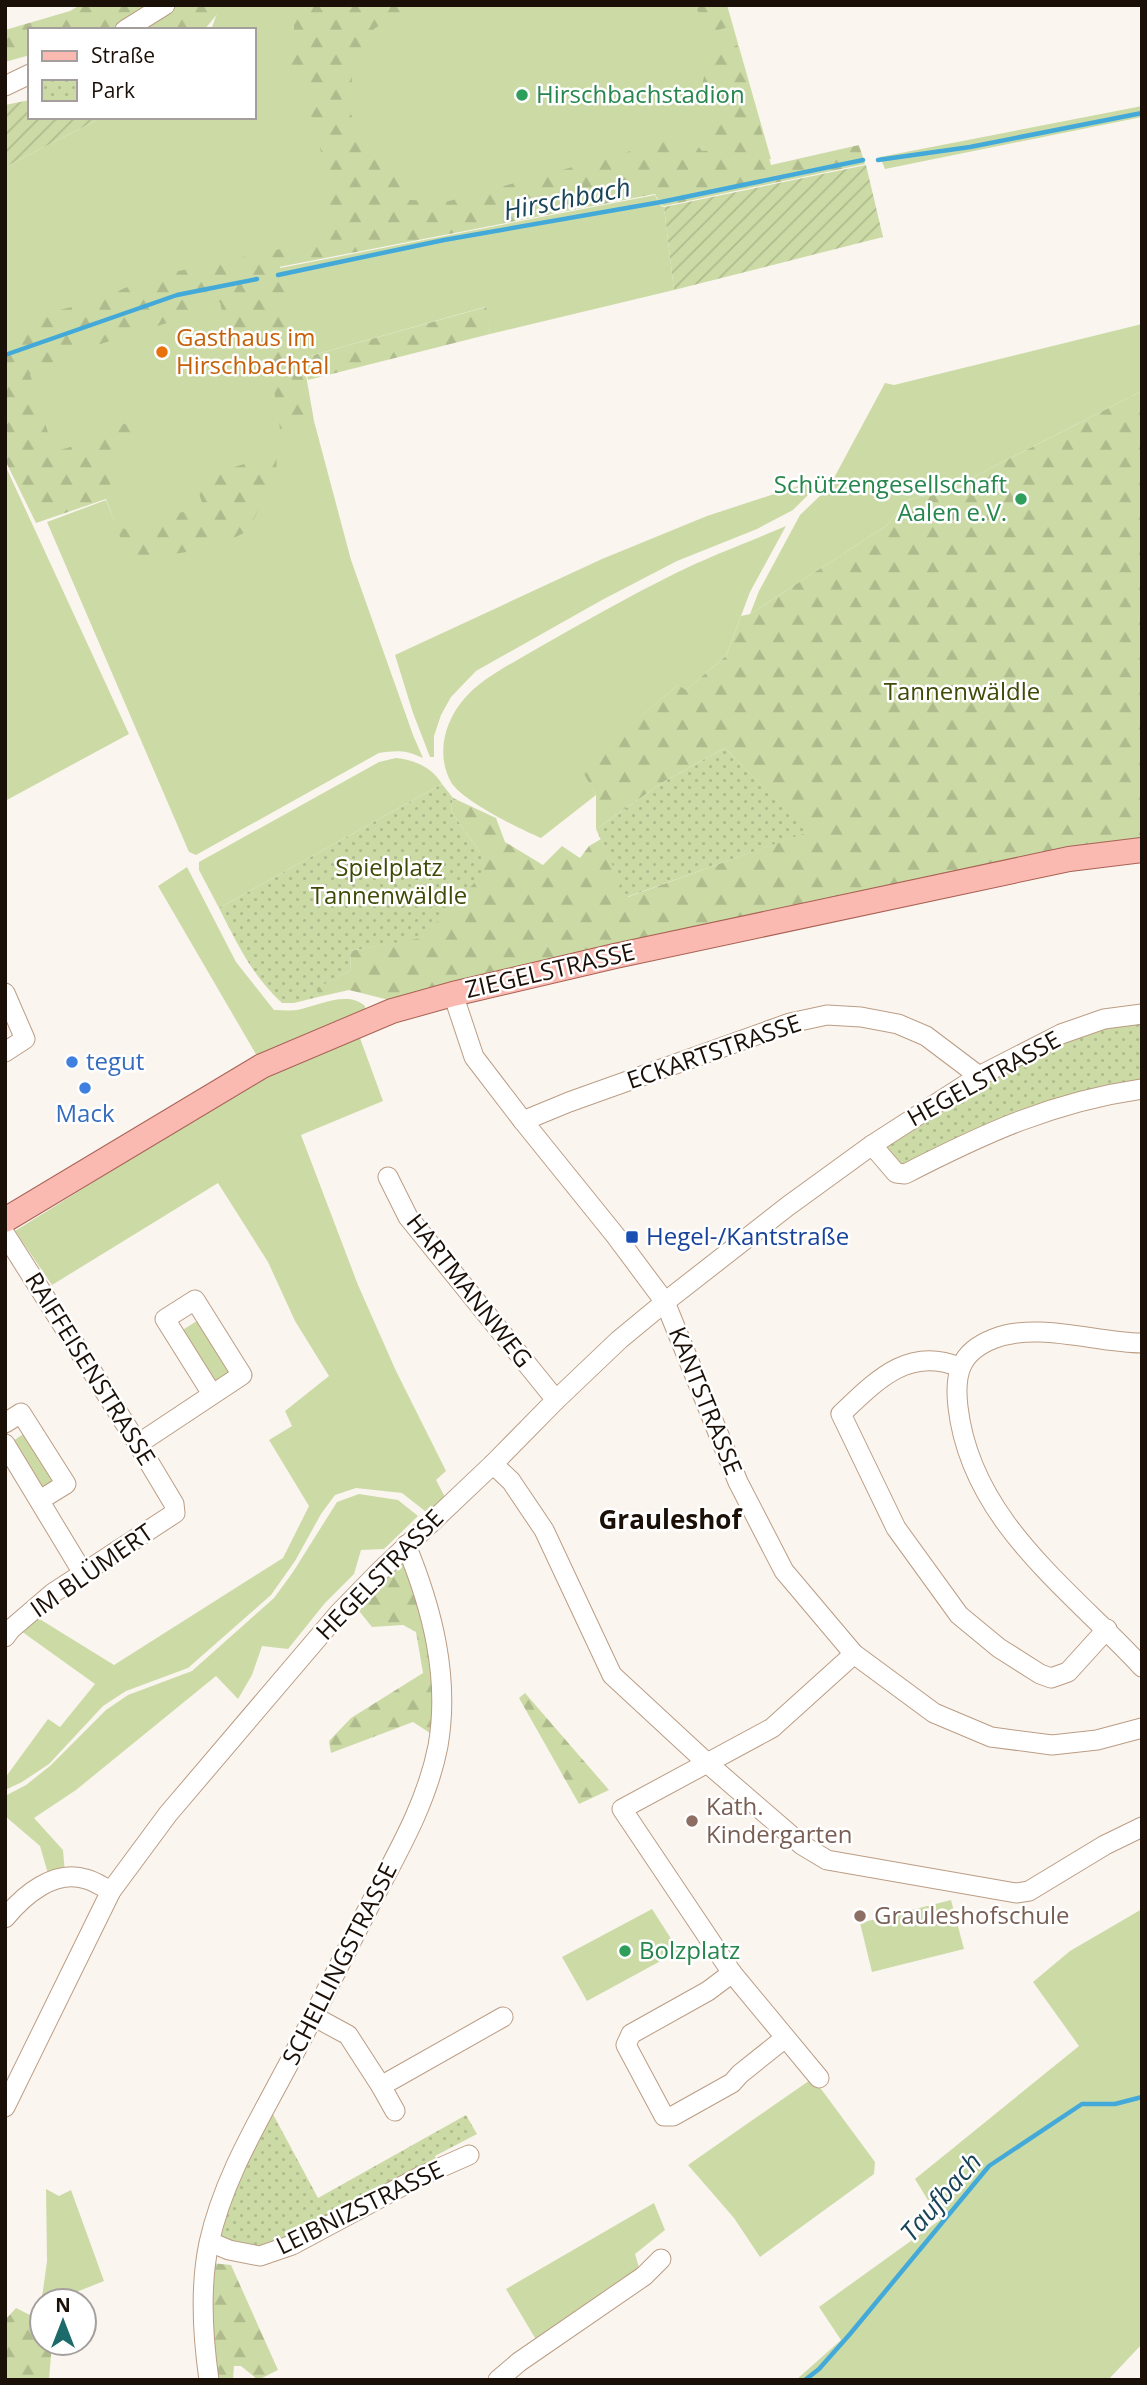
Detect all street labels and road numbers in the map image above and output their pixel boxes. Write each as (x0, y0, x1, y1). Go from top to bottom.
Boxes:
street label: ZIEGELSTRASSE (462, 934, 638, 1005)
street label: ECKARTSTRASSE (622, 1005, 805, 1096)
street label: HEGELSTRASSE (901, 1022, 1066, 1133)
street label: HARTMANNWEG (400, 1206, 541, 1374)
street label: RAIFFEISENSTRASSE (18, 1265, 164, 1471)
street label: KANTSTRASSE (662, 1321, 751, 1479)
street label: HEGELSTRASSE (308, 1501, 450, 1647)
street label: IM BLÜMERT (23, 1515, 159, 1624)
street label: SCHELLINGSTRASSE (273, 1857, 404, 2070)
street label: LEIBNIZSTRASSE (270, 2152, 449, 2262)

